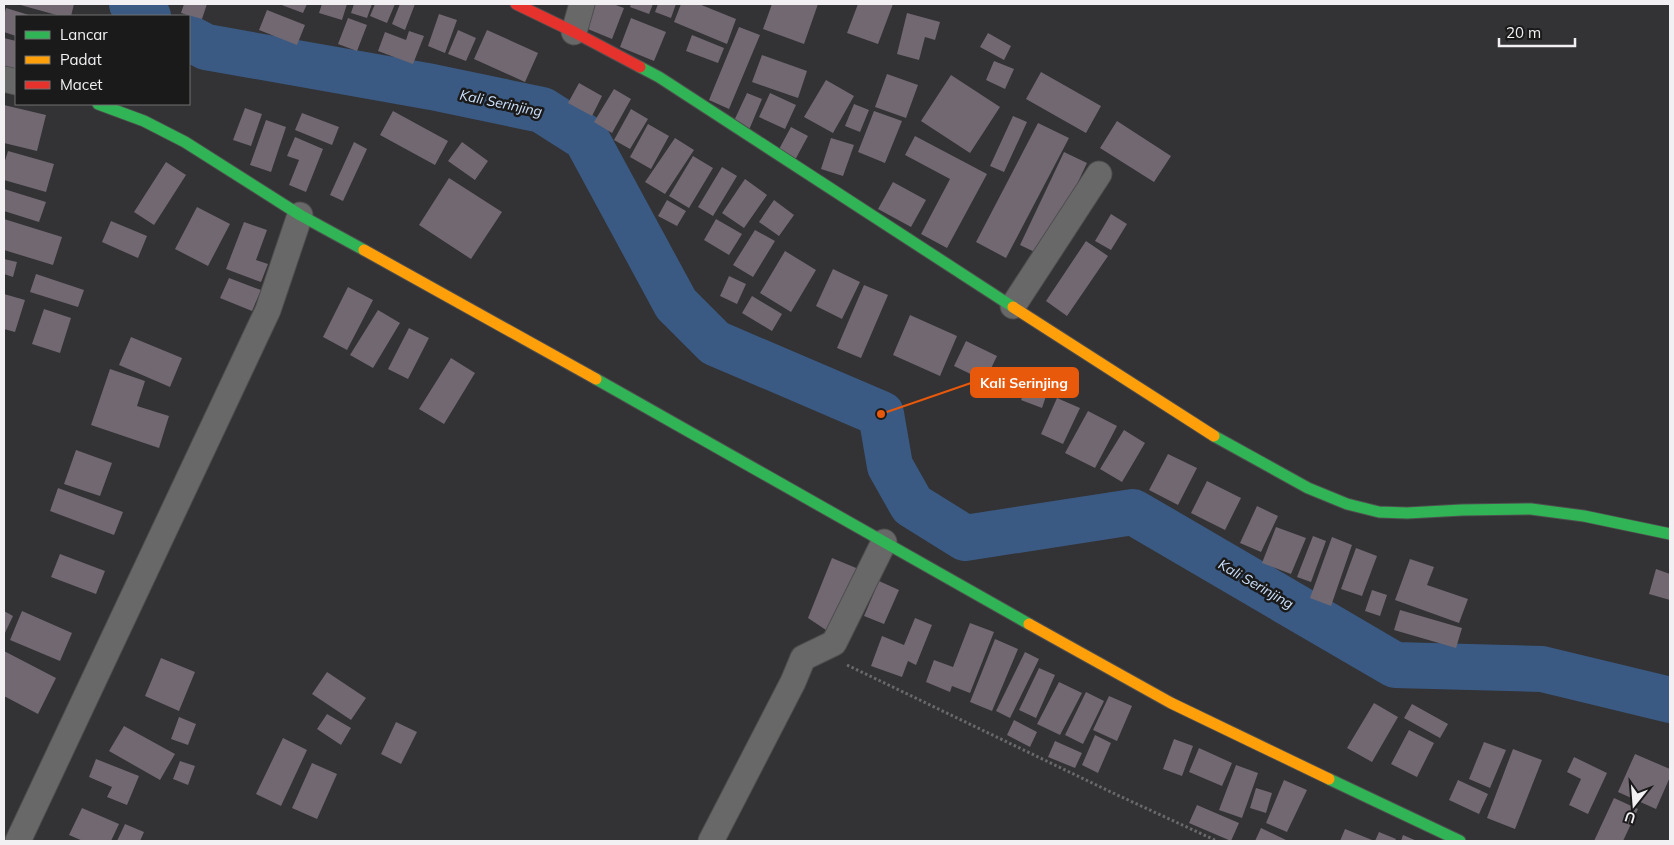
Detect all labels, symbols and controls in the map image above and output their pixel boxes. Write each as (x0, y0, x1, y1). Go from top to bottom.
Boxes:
legend (15, 15, 190, 105)
scale bar (1499, 15, 1575, 47)
text: 20 m (1506, 23, 1541, 42)
text: Lancar (60, 25, 108, 44)
text: Padat (60, 50, 102, 69)
text: Macet (60, 75, 103, 94)
water label: Kali Serinjing (458, 85, 544, 121)
callout: Kali Serinjing (971, 368, 1078, 397)
text: Kali Serinjing (980, 374, 1068, 392)
water label: Kali Serinjing (1215, 555, 1297, 613)
north arrow (1609, 780, 1659, 830)
text: U (1623, 807, 1638, 828)

